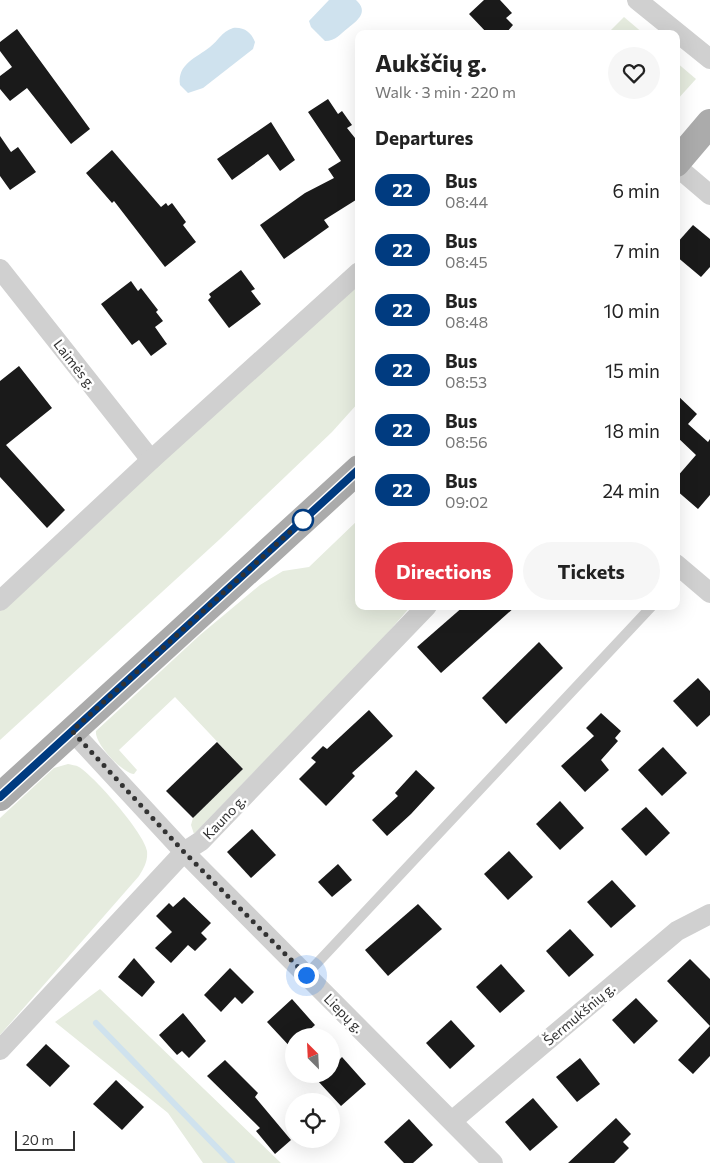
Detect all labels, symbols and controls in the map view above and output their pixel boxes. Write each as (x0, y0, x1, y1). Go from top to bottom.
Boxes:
button: heart (608, 47, 660, 99)
text: Aukščių g. (375, 48, 487, 77)
text: Walk · 3 min · 220 m (375, 82, 516, 101)
text: Departures (375, 126, 473, 149)
text: Bus (445, 169, 477, 192)
text: 22 (392, 179, 413, 201)
text: 6 min (612, 179, 660, 202)
text: 08:44 (445, 192, 488, 211)
text: Bus (445, 229, 477, 252)
text: 22 (392, 239, 413, 261)
text: 7 min (614, 239, 660, 262)
text: 08:45 (445, 252, 488, 271)
text: Bus (445, 289, 477, 312)
text: 22 (392, 299, 413, 321)
text: 10 min (603, 299, 660, 322)
text: 08:48 (445, 312, 488, 331)
street label: Laimės g. (50, 336, 100, 392)
text: Bus (445, 349, 477, 372)
text: 22 (392, 359, 413, 381)
text: 15 min (605, 359, 660, 382)
text: 08:53 (445, 372, 487, 391)
text: Bus (445, 409, 477, 432)
text: 22 (392, 419, 413, 441)
text: 18 min (604, 419, 660, 442)
text: 08:56 (445, 432, 488, 451)
text: Bus (445, 469, 477, 492)
text: 22 (392, 479, 413, 501)
text: 24 min (602, 479, 660, 502)
text: 09:02 (445, 492, 488, 511)
unlabelled marker (292, 509, 314, 531)
button: Directions (375, 542, 513, 600)
button: Tickets (523, 542, 660, 600)
street label: Kauno g. (199, 791, 249, 843)
your location (294, 963, 319, 988)
street label: Šermukšnių g. (540, 979, 618, 1049)
street label: Liepų g. (321, 990, 367, 1036)
north arrow (285, 1028, 340, 1082)
map controls (285, 1028, 340, 1148)
button: locate (285, 1093, 340, 1148)
scale bar (15, 1128, 75, 1151)
text: 20 m (22, 1131, 54, 1148)

